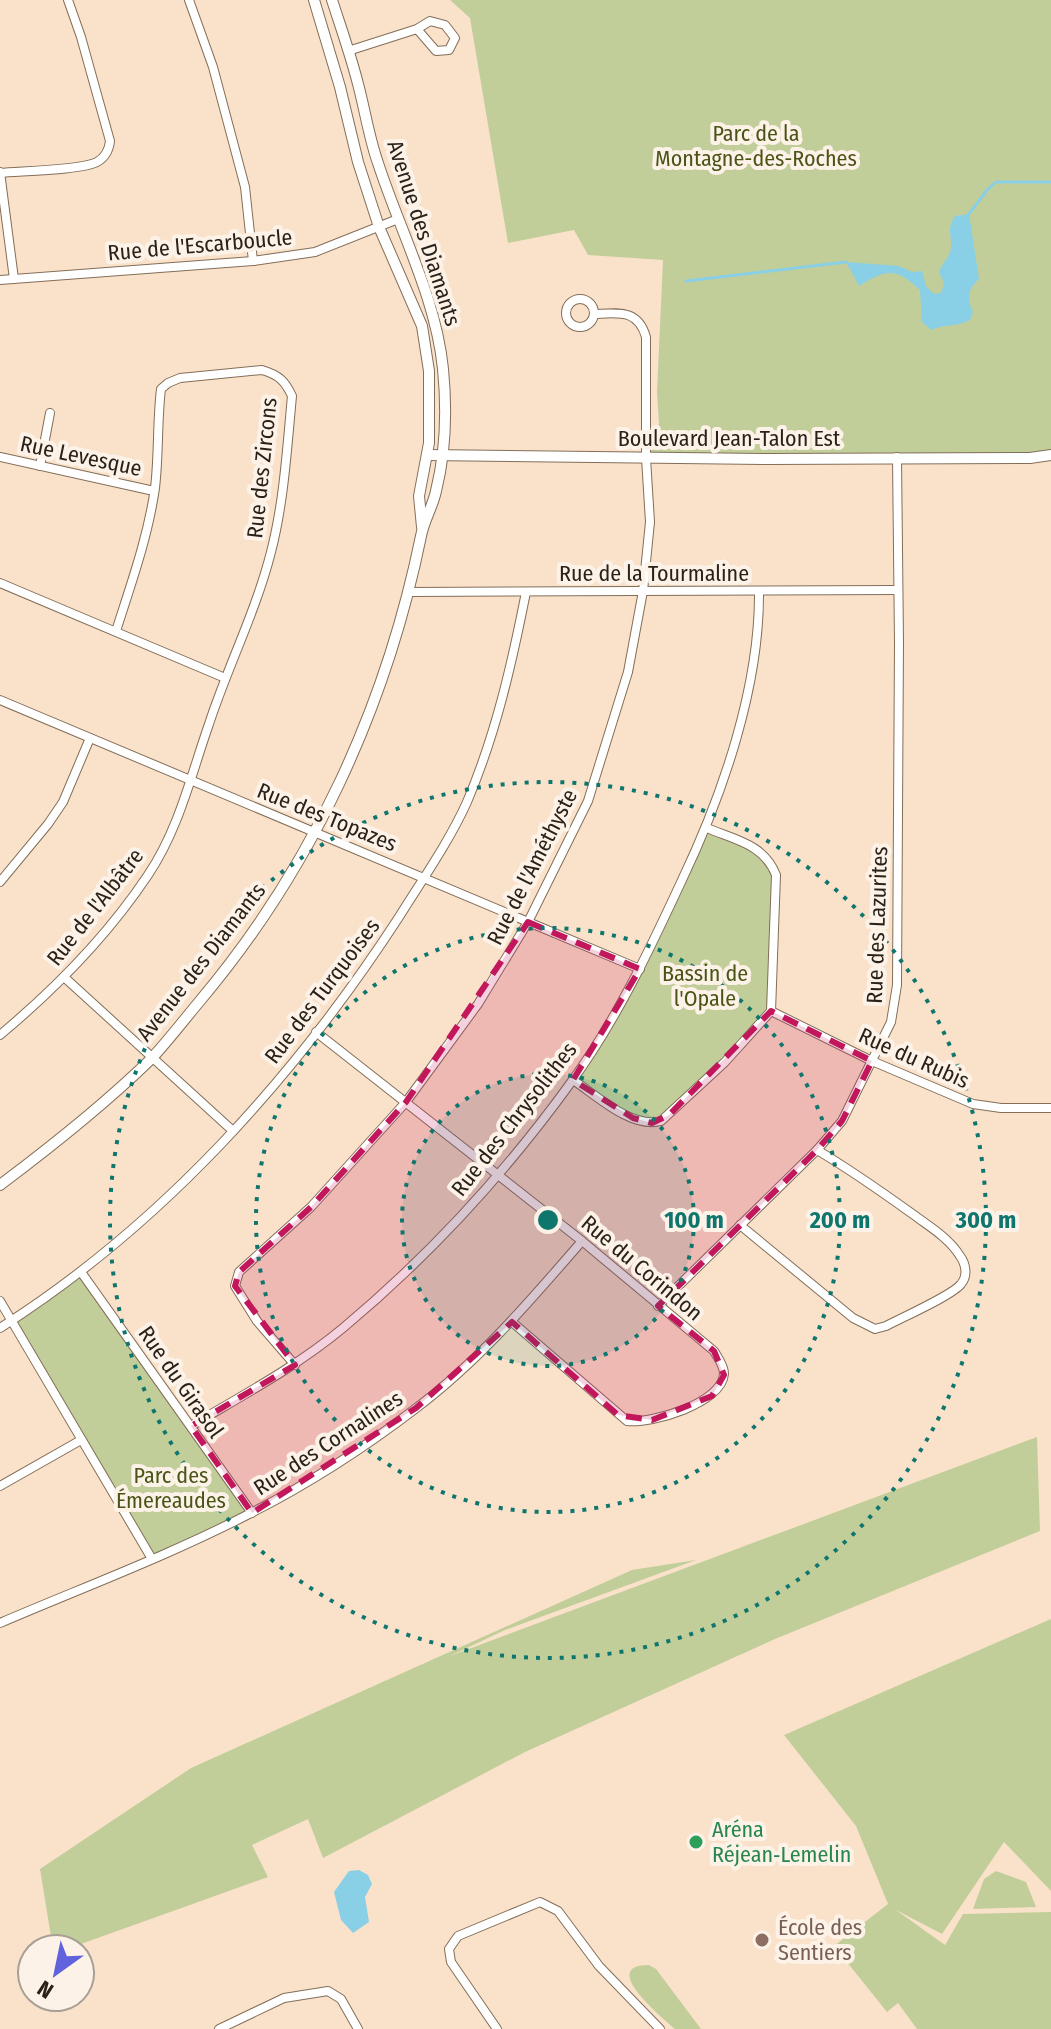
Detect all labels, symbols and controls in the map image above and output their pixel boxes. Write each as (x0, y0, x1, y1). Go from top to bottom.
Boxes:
park label: Parc de la Montagne-des-Roches (655, 120, 857, 172)
street label: Avenue des Diamants (381, 137, 467, 329)
street label: Rue de l'Escarboucle (107, 223, 293, 267)
street label: Rue des Zircons (241, 396, 283, 540)
street label: Boulevard Jean-Talon Est (618, 425, 841, 452)
street label: Rue Levesque (18, 430, 144, 482)
street label: Rue de la Tourmaline (559, 560, 749, 587)
street label: Rue des Topazes (253, 777, 401, 857)
street label: Rue de l'Améthyste (481, 785, 583, 949)
street label: Rue de l'Albâtre (41, 843, 149, 971)
street label: Rue des Lazurites (861, 846, 893, 1004)
street label: Avenue des Diamants (131, 877, 271, 1047)
street label: Rue des Turquoises (259, 913, 385, 1069)
park label: Bassin de l'Opale (662, 960, 748, 1012)
street label: Rue du Rubis (855, 1022, 973, 1094)
street label: Rue des Chrysolithes (445, 1037, 583, 1201)
centre of rings (534, 1206, 562, 1234)
text: 100 m (664, 1206, 724, 1234)
text: 200 m (809, 1206, 870, 1234)
text: 300 m (955, 1206, 1016, 1234)
street label: Rue du Corindon (576, 1209, 708, 1327)
street label: Rue du Girasol (132, 1321, 230, 1443)
street label: Rue des Cornalines (248, 1385, 408, 1501)
park label: Parc des Émereaudes (116, 1462, 226, 1514)
place label: Aréna Réjean‑Lemelin (712, 1816, 851, 1868)
marker: Aréna Réjean‑Lemelin (687, 1833, 705, 1851)
place label: École des Sentiers (778, 1914, 862, 1966)
marker: École des Sentiers (753, 1931, 771, 1949)
north arrow (16, 1933, 96, 2013)
text: N (32, 1974, 58, 2004)

